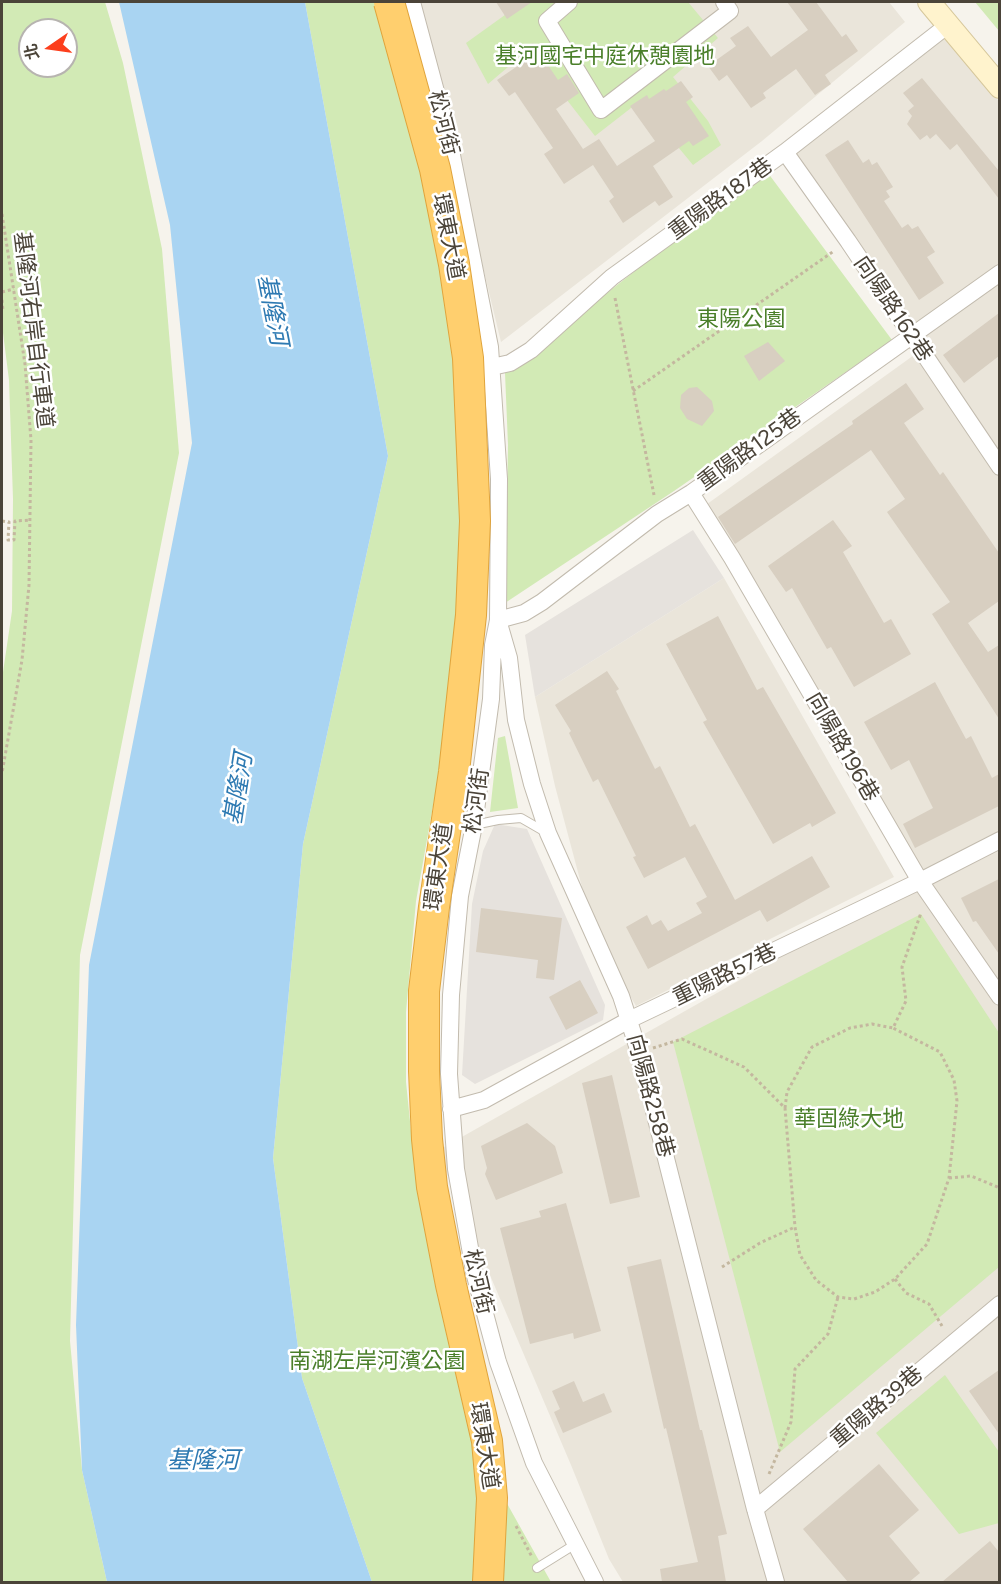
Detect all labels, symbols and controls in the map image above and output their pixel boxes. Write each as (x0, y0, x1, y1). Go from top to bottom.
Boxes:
north arrow (18, 18, 78, 78)
text: 北 (21, 42, 43, 62)
park label: 基河國宅中庭休憩園地 (495, 44, 715, 70)
street label: 松河街 (422, 88, 464, 158)
street label: 重陽路187巷 (664, 152, 778, 246)
street label: 環東大道 (427, 191, 469, 283)
street label: 基隆河右岸自行車道 (8, 230, 58, 430)
street label: 向陽路162巷 (848, 251, 938, 367)
water label: 基隆河 (251, 272, 293, 348)
park label: 東陽公園 (697, 307, 785, 333)
street label: 重陽路125巷 (693, 403, 807, 497)
street label: 向陽路196巷 (800, 688, 884, 806)
water label: 基隆河 (219, 751, 259, 827)
street label: 松河街 (459, 766, 495, 836)
street label: 環東大道 (420, 822, 458, 912)
street label: 重陽路57巷 (669, 938, 781, 1012)
street label: 向陽路258巷 (621, 1032, 679, 1160)
park label: 華固綠大地 (794, 1107, 904, 1133)
street label: 松河街 (458, 1247, 498, 1317)
park label: 南湖左岸河濱公園 (289, 1349, 465, 1375)
street label: 重陽路39巷 (825, 1361, 929, 1453)
street label: 環東大道 (464, 1400, 504, 1492)
water label: 基隆河 (167, 1447, 239, 1475)

